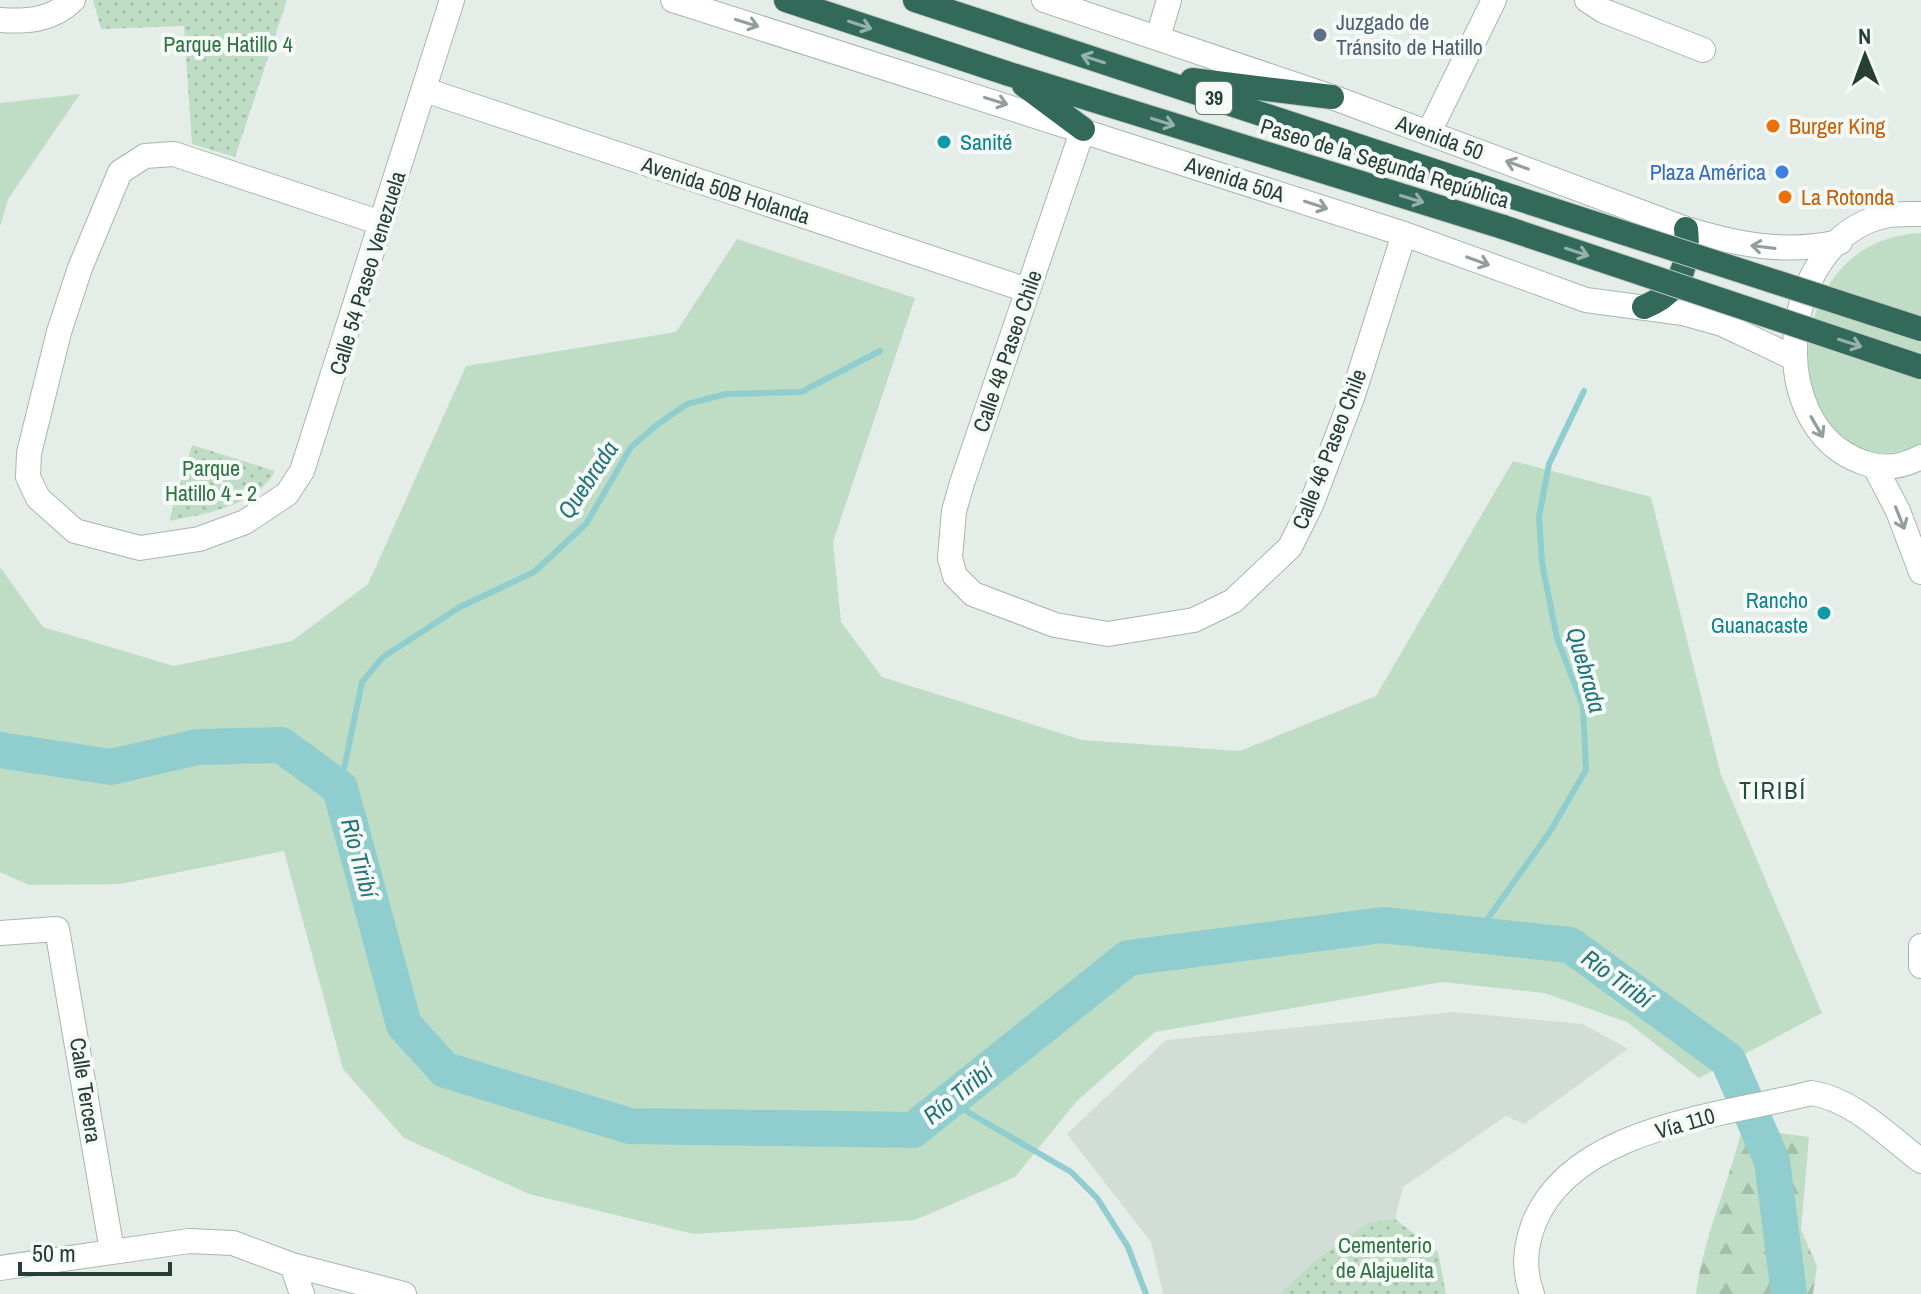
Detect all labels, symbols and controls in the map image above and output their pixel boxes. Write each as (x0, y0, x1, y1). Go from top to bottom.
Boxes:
place label: Juzgado de Tránsito de Hatillo (1336, 7, 1483, 62)
north arrow (1825, 16, 1905, 96)
one-way arrow (735, 17, 760, 32)
one-way arrow (848, 18, 873, 33)
text: N (1858, 21, 1871, 51)
marker: Juzgado de Tránsito de Hatillo (1311, 26, 1329, 44)
park label: Parque Hatillo 4 (163, 29, 293, 59)
one-way arrow (1080, 50, 1105, 65)
road number: 39 (1196, 82, 1232, 114)
one-way arrow (982, 94, 1008, 109)
street label: Avenida 50 (1391, 107, 1488, 167)
street label: Paseo de la Segunda República (1257, 111, 1513, 215)
place label: Burger King (1789, 111, 1885, 141)
one-way arrow (1150, 115, 1176, 130)
marker: Burger King (1764, 117, 1782, 135)
place label: Sanité (960, 127, 1012, 157)
marker: Sanité (935, 133, 953, 151)
street label: Avenida 50B Holanda (637, 148, 814, 231)
street label: Avenida 50A (1180, 149, 1290, 209)
one-way arrow (1505, 156, 1530, 171)
place label: Plaza América (1650, 157, 1766, 187)
marker: Plaza América (1773, 163, 1791, 181)
street label: Calle 54 Paseo Venezuela (322, 167, 412, 379)
place label: La Rotonda (1801, 182, 1894, 212)
marker: La Rotonda (1776, 188, 1794, 206)
one-way arrow (1398, 192, 1424, 207)
one-way arrow (1304, 199, 1329, 214)
one-way arrow (1751, 239, 1776, 254)
one-way arrow (1564, 245, 1589, 260)
one-way arrow (1465, 255, 1489, 269)
street label: Calle 48 Paseo Chile (965, 266, 1049, 436)
one-way arrow (1837, 336, 1863, 351)
street label: Calle 46 Paseo Chile (1285, 365, 1373, 533)
one-way arrow (1809, 415, 1825, 438)
water label: Quebrada (549, 434, 625, 525)
park label: Parque Hatillo 4 - 2 (165, 453, 257, 508)
one-way arrow (1894, 506, 1909, 530)
place label: Rancho Guanacaste (1711, 585, 1808, 640)
marker: Rancho Guanacaste (1815, 604, 1833, 622)
water label: Quebrada (1560, 623, 1614, 716)
district label: TIRIBÍ (1739, 774, 1807, 806)
water label: Río Tiribí (334, 815, 387, 903)
water label: Río Tiribí (1576, 942, 1662, 1016)
street label: Calle Tercera (63, 1035, 109, 1145)
water label: Río Tiribí (916, 1054, 1001, 1131)
street label: Vía 110 (1652, 1100, 1718, 1146)
scale bar (20, 1226, 170, 1276)
park label: Cementerio de Alajuelita (1336, 1230, 1434, 1285)
text: 50 m (32, 1237, 76, 1269)

